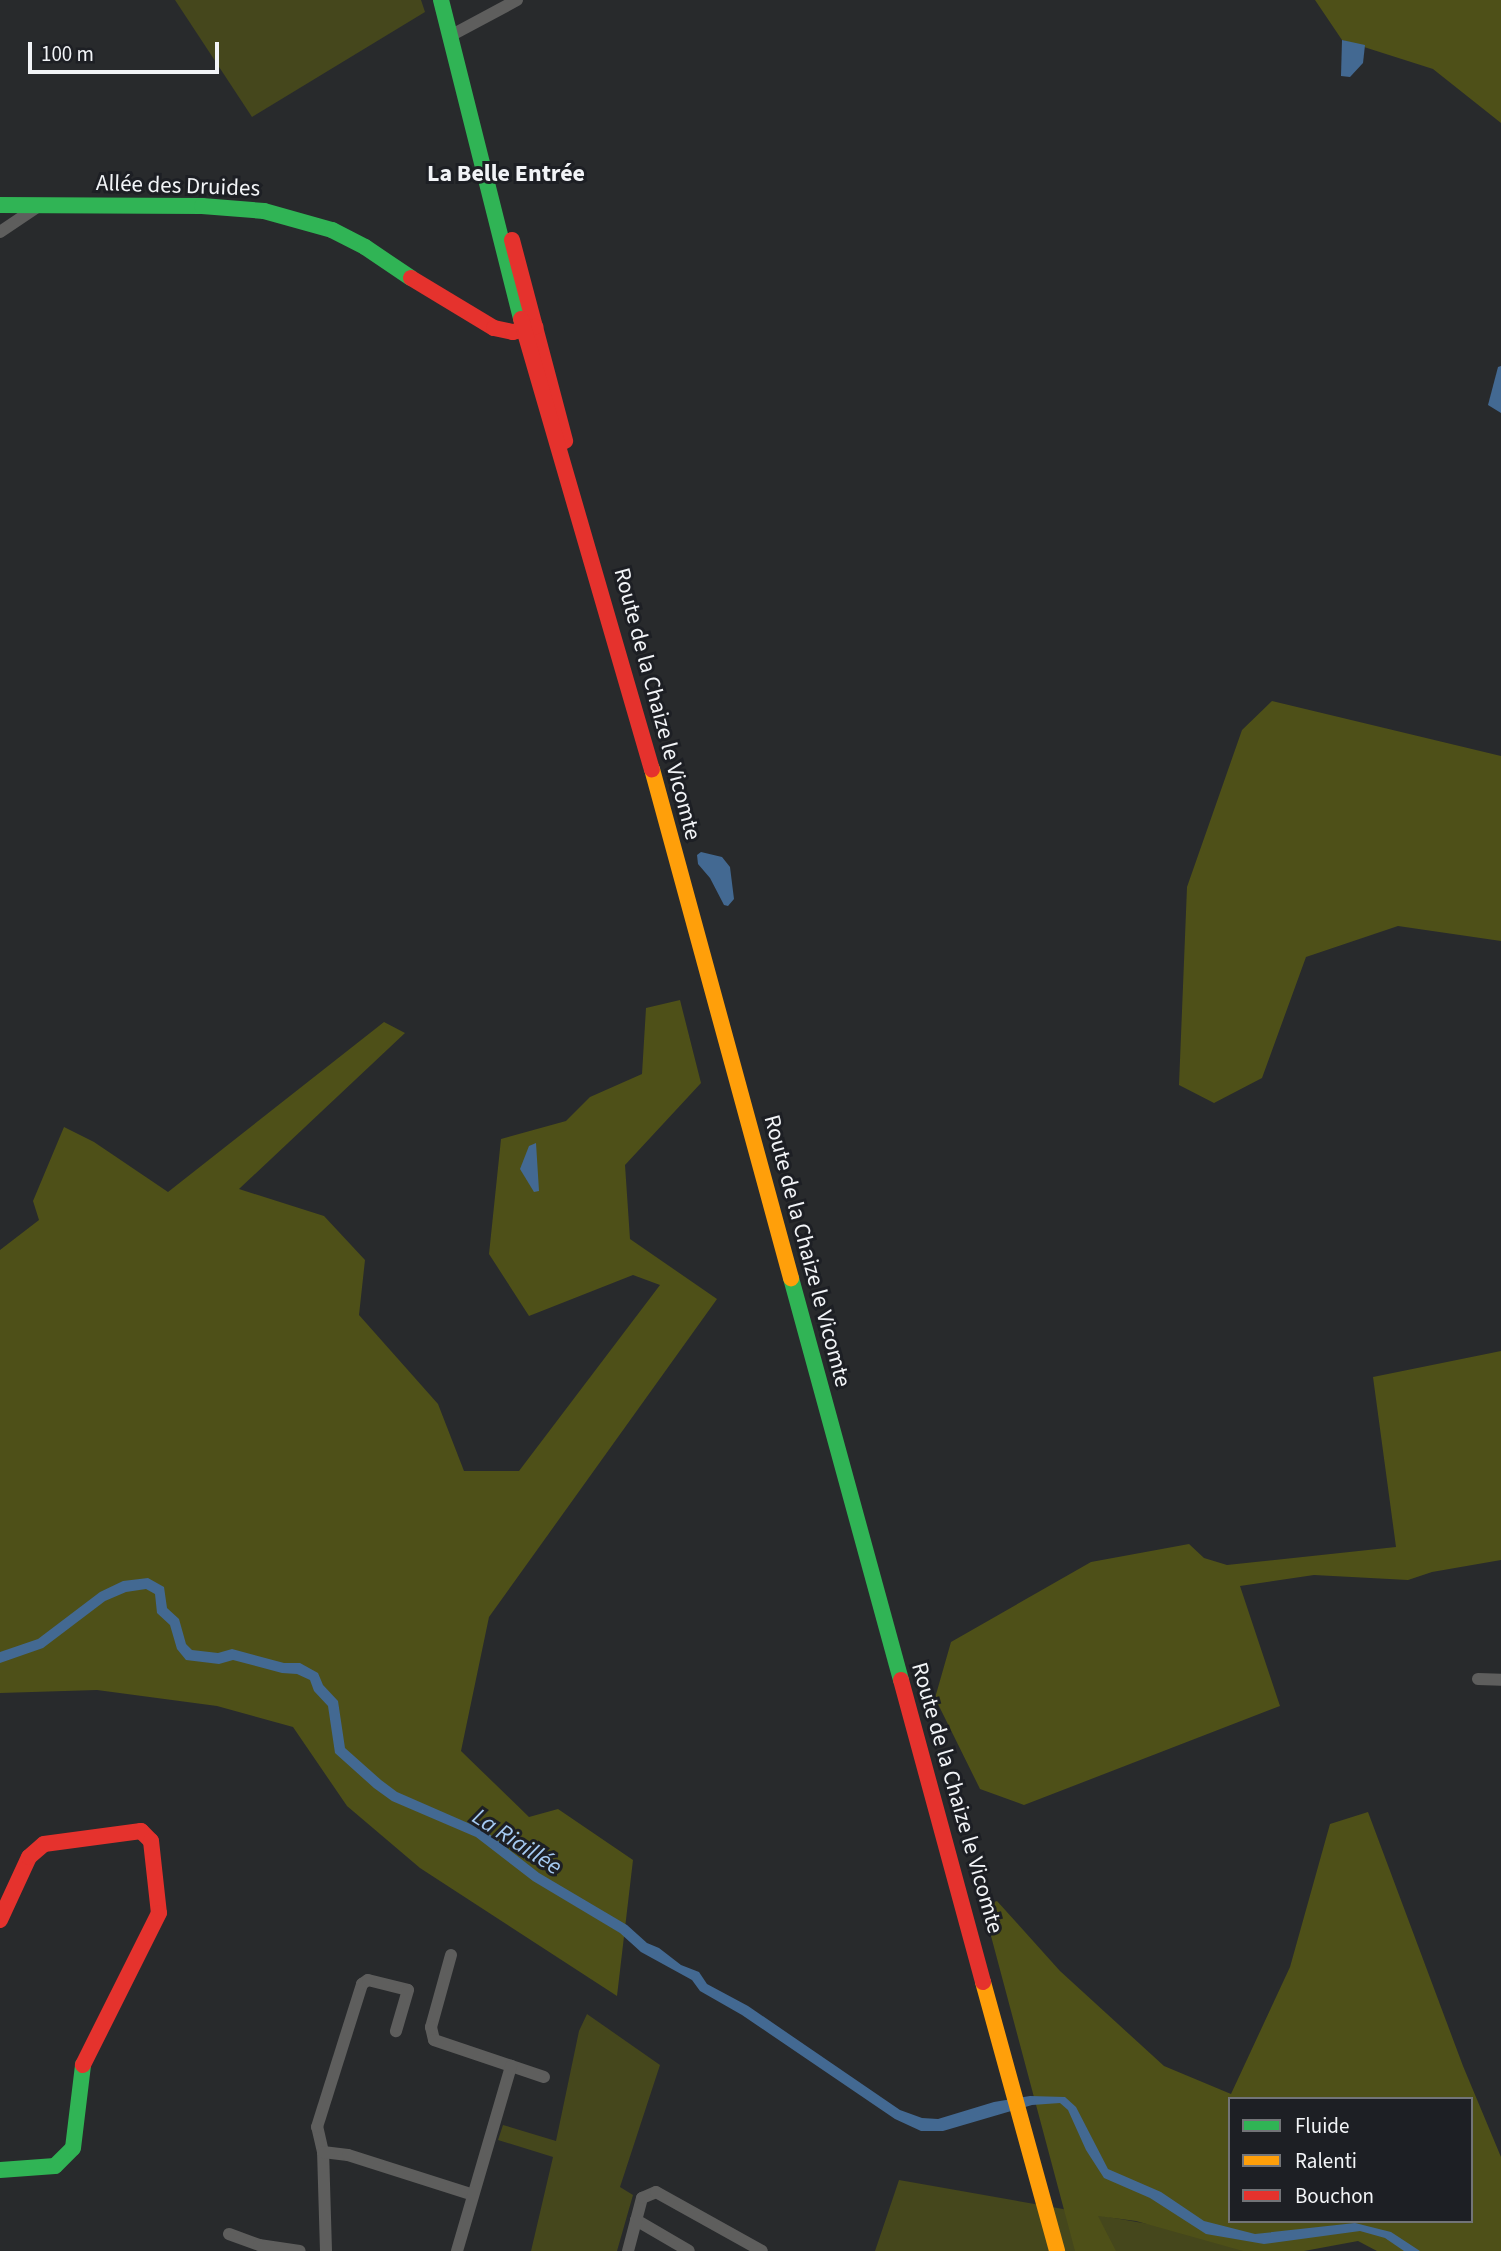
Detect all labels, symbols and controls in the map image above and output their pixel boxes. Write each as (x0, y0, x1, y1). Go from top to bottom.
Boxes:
scale bar (32, 28, 222, 72)
text: 100 m (41, 39, 94, 69)
district label: La Belle Entrée (427, 160, 585, 188)
street label: Allée des Druides (95, 169, 261, 203)
street label: Route de la Chaize le Vicomte (607, 565, 707, 843)
street label: Route de la Chaize le Vicomte (757, 1112, 857, 1390)
street label: Route de la Chaize le Vicomte (905, 1659, 1009, 1937)
water label: La Riaillée (467, 1802, 567, 1882)
legend (1228, 2097, 1473, 2223)
text: Fluide (1295, 2111, 1349, 2141)
text: Ralenti (1295, 2146, 1357, 2176)
text: Bouchon (1295, 2181, 1374, 2211)

